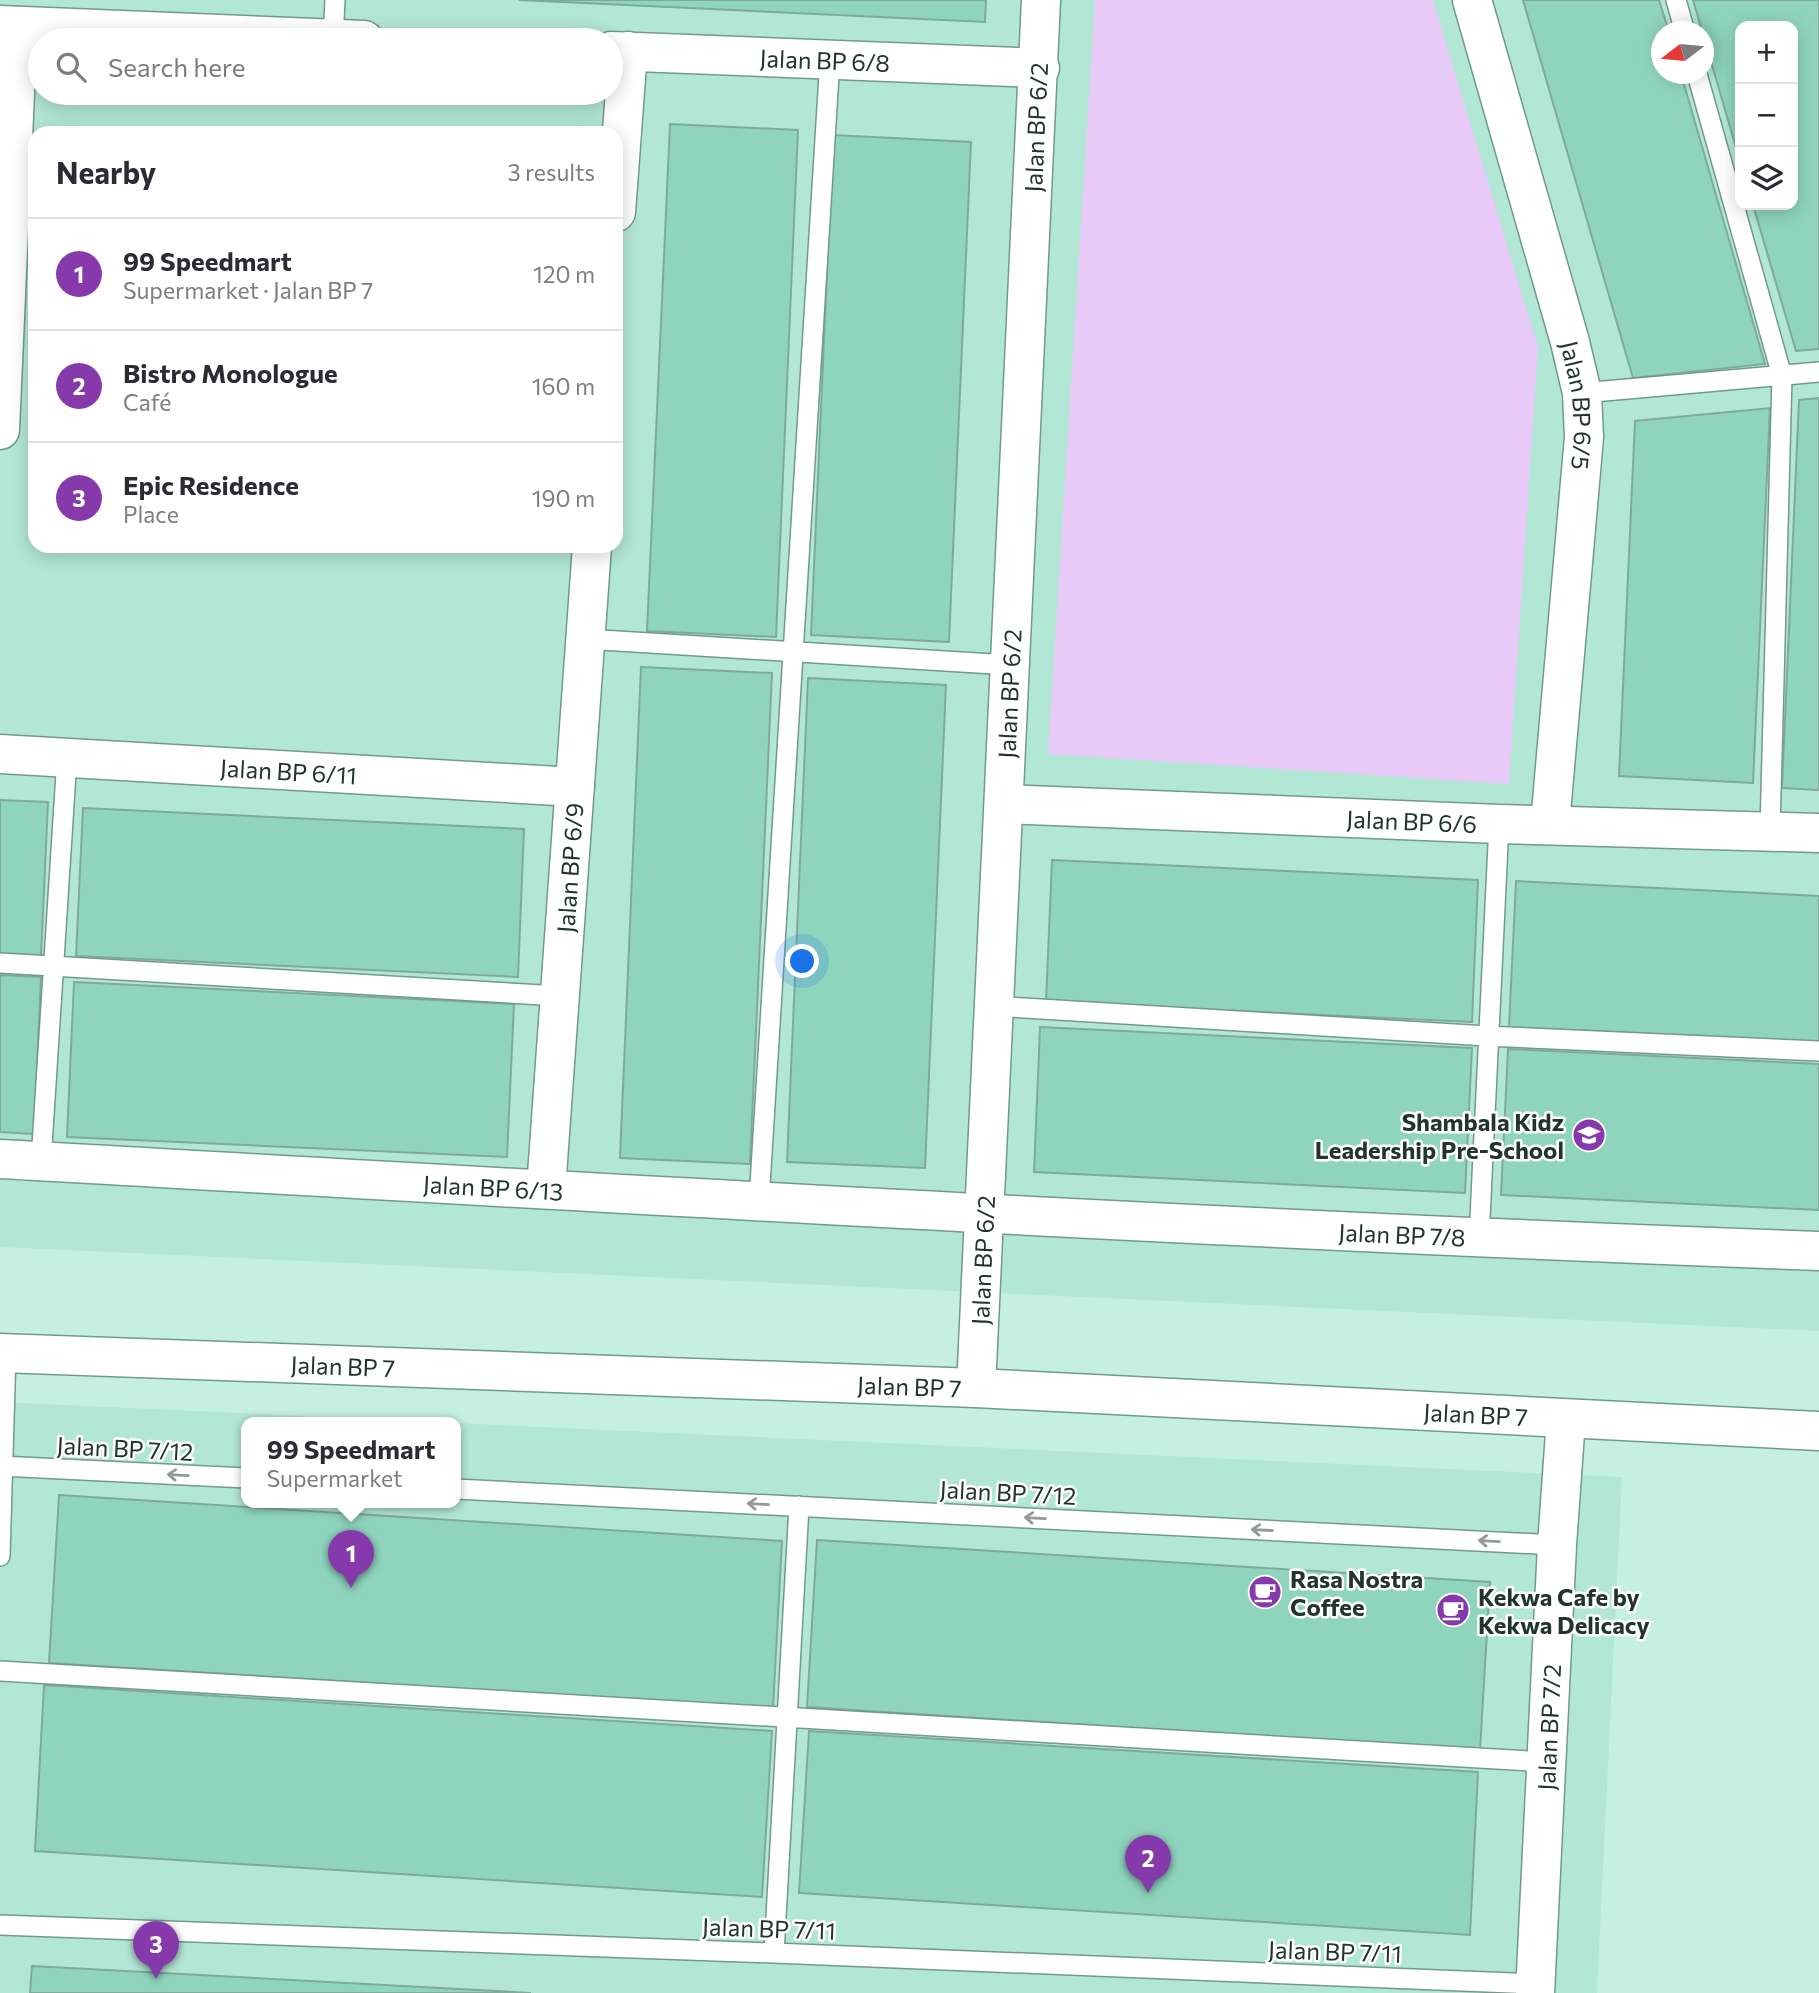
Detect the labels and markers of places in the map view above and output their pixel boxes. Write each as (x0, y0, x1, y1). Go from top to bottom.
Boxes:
place label: Shambala Kidz Leadership Pre-School (1315, 1107, 1564, 1164)
school or university icon: Shambala Kidz Leadership Pre-School (1570, 1116, 1608, 1154)
pin: 1 (328, 1530, 374, 1588)
place label: Rasa Nostra Coffee (1290, 1564, 1423, 1621)
cafe icon: Rasa Nostra Coffee (1246, 1573, 1284, 1611)
place label: Kekwa Cafe by Kekwa Delicacy (1478, 1582, 1650, 1639)
cafe icon: Kekwa Cafe by Kekwa Delicacy (1434, 1591, 1472, 1629)
pin: 2 (1125, 1835, 1171, 1893)
pin: 3 (133, 1921, 179, 1979)

